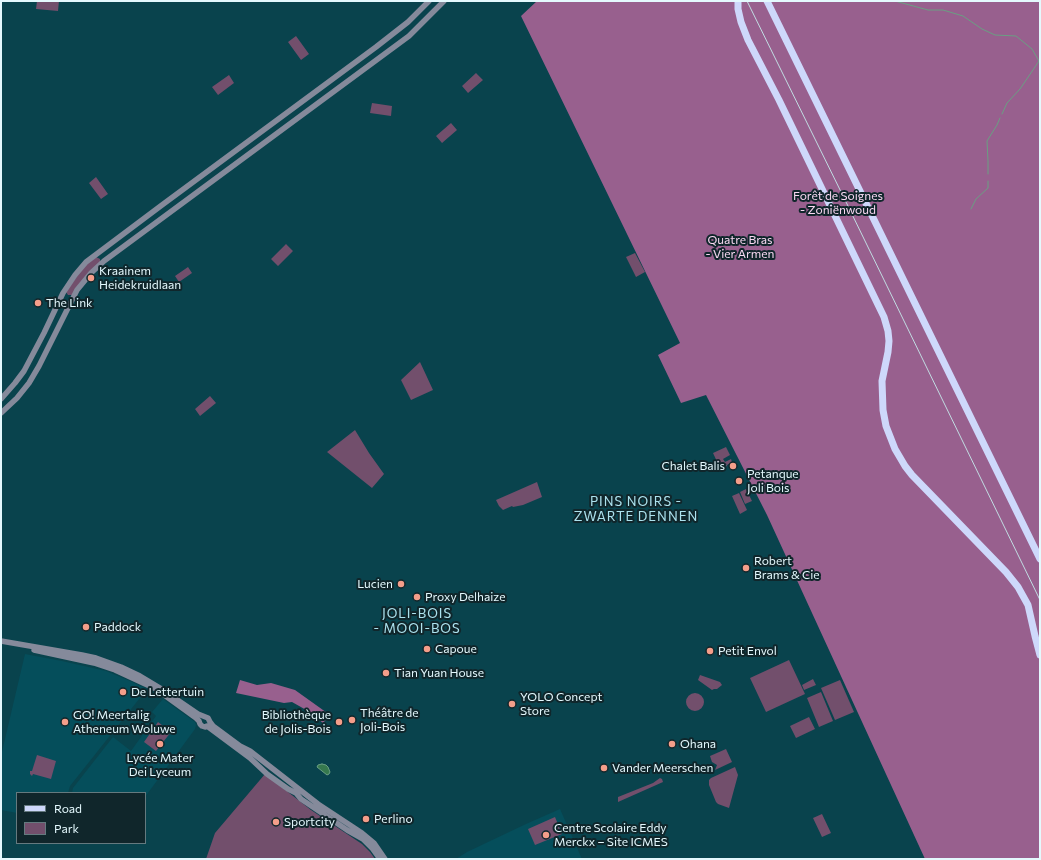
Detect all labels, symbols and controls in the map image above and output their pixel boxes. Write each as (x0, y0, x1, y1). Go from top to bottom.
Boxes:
park label: Forêt de Soignes - Zoniënwoud (793, 189, 883, 217)
park label: Quatre Bras - Vier Armen (706, 233, 774, 261)
place label: Kraainem Heidekruidlaan (99, 264, 181, 292)
marker: Kraainem Heidekruidlaan (86, 273, 96, 283)
place label: The Link (46, 296, 93, 310)
marker: The Link (33, 298, 43, 308)
place label: Chalet Balis (662, 459, 725, 473)
marker: Chalet Balis (728, 461, 738, 471)
place label: Petanque Joli Bois (747, 467, 799, 495)
marker: Petanque Joli Bois (734, 476, 744, 486)
district label: PINS NOIRS - ZWARTE DENNEN (574, 494, 698, 525)
place label: Robert Brams & Cie (754, 554, 820, 582)
marker: Robert Brams & Cie (741, 563, 751, 573)
place label: Lucien (357, 577, 393, 591)
marker: Lucien (396, 579, 406, 589)
place label: Proxy Delhaize (425, 590, 506, 604)
marker: Proxy Delhaize (412, 592, 422, 602)
district label: JOLI-BOIS - MOOI-BOS (373, 606, 461, 637)
place label: Paddock (94, 620, 141, 634)
marker: Paddock (81, 622, 91, 632)
place label: Capoue (435, 642, 477, 656)
marker: Capoue (422, 644, 432, 654)
place label: Petit Envol (718, 644, 777, 658)
marker: Petit Envol (705, 646, 715, 656)
place label: Tian Yuan House (394, 666, 484, 680)
marker: Tian Yuan House (381, 668, 391, 678)
place label: De Lettertuin (131, 685, 204, 699)
marker: De Lettertuin (118, 687, 128, 697)
place label: YOLO Concept Store (520, 690, 602, 718)
marker: YOLO Concept Store (507, 699, 517, 709)
place label: Théâtre de Joli-Bois (360, 706, 419, 734)
place label: GO! Meertalig Atheneum Woluwe (73, 708, 176, 736)
place label: Bibliothèque de Jolis-Bois (262, 708, 331, 736)
marker: Théâtre de Joli-Bois (347, 715, 357, 725)
marker: GO! Meertalig Atheneum Woluwe (60, 717, 70, 727)
marker: Bibliothèque de Jolis-Bois (334, 717, 344, 727)
place label: Ohana (680, 737, 716, 751)
marker: Lycée Mater Dei Lyceum (155, 739, 165, 749)
marker: Ohana (667, 739, 677, 749)
place label: Lycée Mater Dei Lyceum (126, 751, 194, 779)
place label: Vander Meerschen (612, 761, 713, 775)
marker: Vander Meerschen (599, 763, 609, 773)
legend (16, 792, 146, 844)
text: Road (54, 801, 82, 815)
place label: Perlino (374, 812, 413, 826)
marker: Perlino (361, 814, 371, 824)
place label: Sportcity (284, 815, 335, 829)
marker: Sportcity (271, 817, 281, 827)
text: Park (54, 821, 79, 835)
place label: Centre Scolaire Eddy Merckx – Site ICMES (554, 821, 668, 849)
marker: Centre Scolaire Eddy Merckx – Site ICMES (541, 830, 551, 840)

